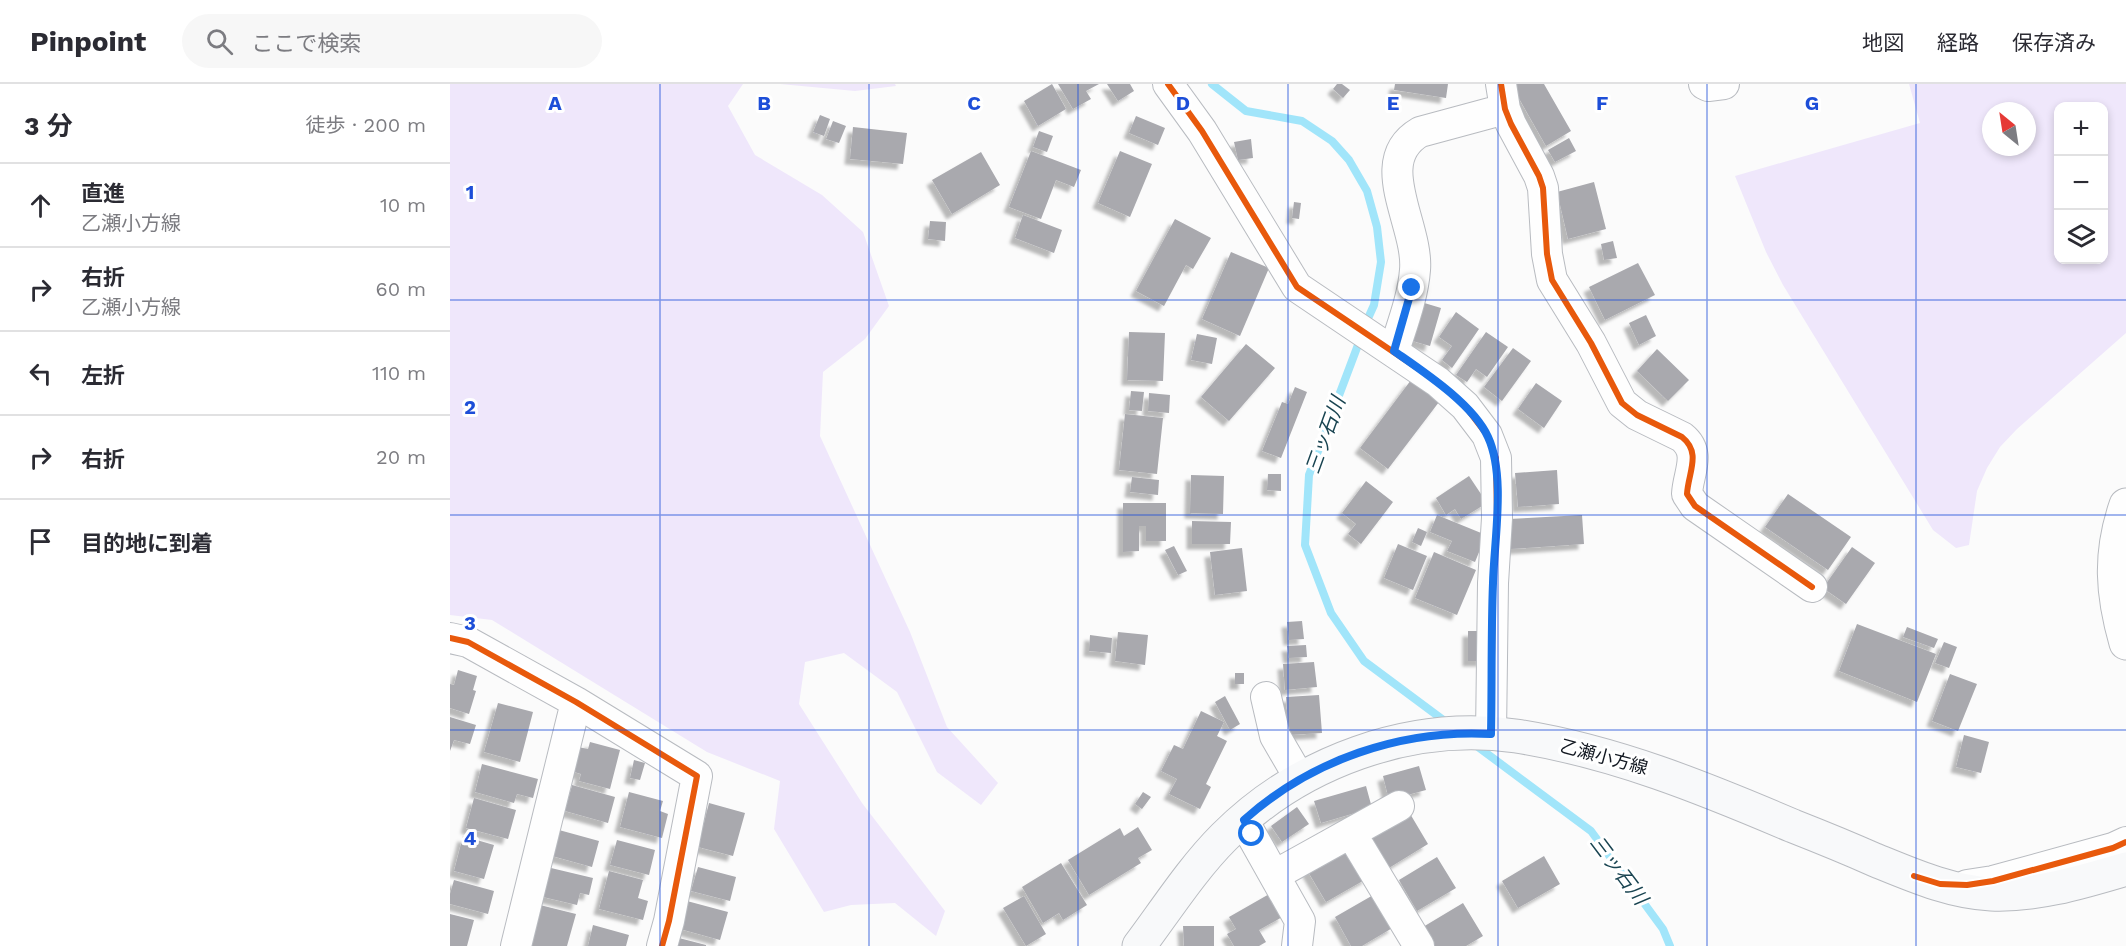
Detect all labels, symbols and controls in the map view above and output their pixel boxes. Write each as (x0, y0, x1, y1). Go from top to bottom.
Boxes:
search box (182, 14, 602, 68)
text: Pinpoint (30, 25, 146, 58)
icon: search (203, 25, 236, 58)
text: 地図 (1862, 30, 1904, 55)
text: 経路 (1937, 30, 1979, 55)
text: 保存済み (2012, 30, 2096, 55)
text: ここで検索 (251, 31, 361, 56)
text: A (548, 91, 562, 115)
text: B (757, 91, 771, 115)
text: C (967, 91, 981, 115)
text: D (1176, 91, 1190, 115)
text: E (1387, 91, 1399, 115)
text: F (1596, 91, 1608, 115)
text: G (1805, 91, 1819, 115)
north arrow (1982, 102, 2036, 156)
map controls (2054, 102, 2108, 264)
button: + (2054, 102, 2108, 156)
text: 3 分 (24, 111, 73, 141)
text: 徒歩 · 200 m (305, 113, 426, 137)
button: − (2054, 156, 2108, 210)
text: 1 (466, 180, 474, 204)
text: 直進 (81, 181, 125, 206)
icon: ahead (24, 189, 57, 222)
text: 10 m (380, 193, 426, 217)
button: layers (2054, 210, 2108, 264)
text: 乙瀬小方線 (81, 211, 181, 235)
text: 右折 (81, 265, 125, 290)
icon: right (24, 273, 57, 306)
route end (1398, 274, 1424, 300)
text: 60 m (376, 277, 426, 301)
text: 乙瀬小方線 (81, 295, 181, 319)
icon: left (24, 357, 57, 390)
text: 110 m (372, 361, 426, 385)
text: 左折 (81, 363, 125, 388)
water label: 三ッ石川 (1300, 391, 1351, 477)
text: 2 (464, 395, 476, 419)
icon: right (24, 441, 57, 474)
text: 20 m (376, 445, 426, 469)
text: 右折 (81, 447, 125, 472)
icon: arrive (24, 525, 57, 558)
text: 目的地に到着 (81, 531, 213, 556)
text: 3 (464, 611, 476, 635)
street label: 乙瀬小方線 (1558, 735, 1650, 778)
route start (1238, 820, 1264, 846)
text: 4 (464, 826, 477, 850)
water label: 三ッ石川 (1585, 831, 1654, 911)

